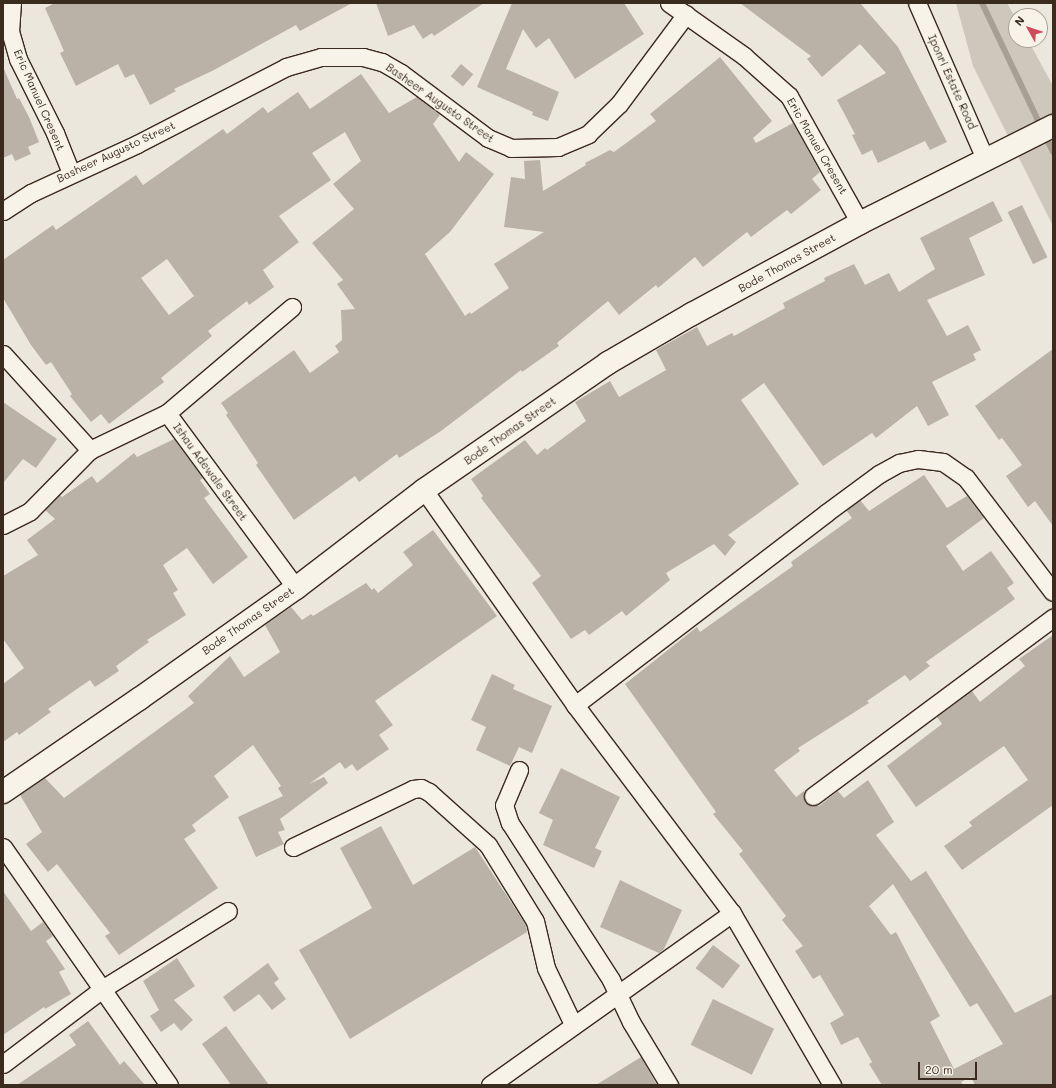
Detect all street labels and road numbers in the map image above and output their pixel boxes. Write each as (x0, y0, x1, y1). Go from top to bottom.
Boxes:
street label: Iponri Estate Road (925, 32, 979, 132)
street label: Eric Manuel Cresent (11, 47, 67, 153)
street label: Basheer Augusto Street (383, 61, 497, 145)
street label: Eric Manuel Cresent (784, 95, 850, 197)
street label: Basheer Augusto Street (55, 119, 177, 185)
street label: Bode Thomas Street (736, 231, 838, 295)
street label: Bode Thomas Street (462, 394, 558, 468)
street label: Ishau Adewale Street (170, 421, 250, 523)
street label: Bode Thomas Street (200, 584, 296, 658)

